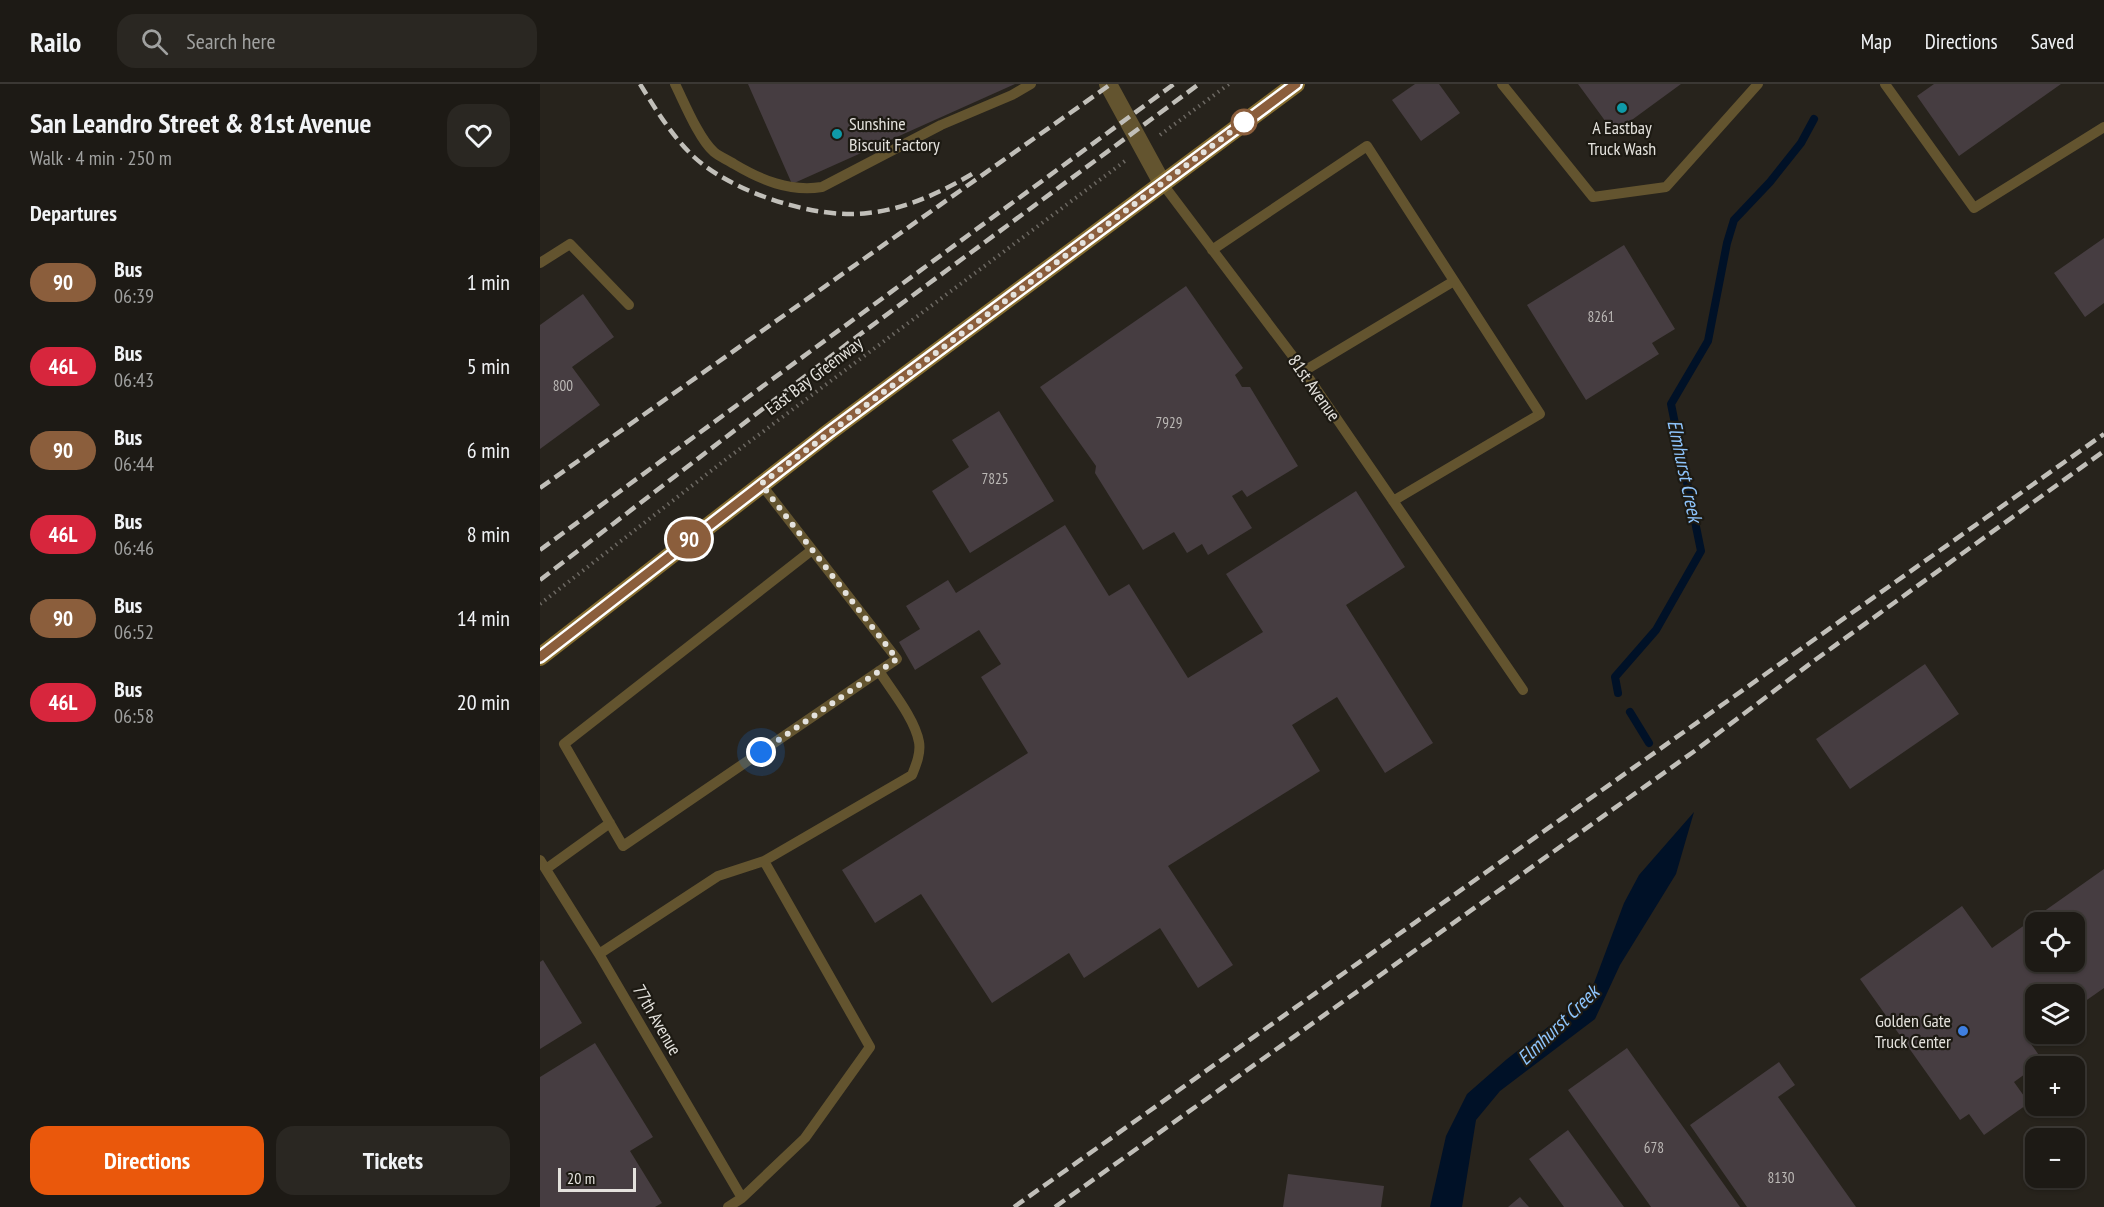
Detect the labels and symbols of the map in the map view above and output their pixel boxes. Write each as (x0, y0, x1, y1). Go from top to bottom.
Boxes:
marker: A Eastbay Truck Wash (1615, 101, 1629, 115)
unlabelled marker (1231, 109, 1257, 135)
place label: Sunshine Biscuit Factory (849, 112, 940, 156)
place label: A Eastbay Truck Wash (1588, 116, 1656, 160)
marker: Sunshine Biscuit Factory (830, 127, 844, 141)
house number: 8261 (1587, 307, 1615, 326)
street label: East Bay Greenway (760, 331, 867, 420)
street label: 81st Avenue (1283, 350, 1346, 425)
house number: 800 (553, 376, 573, 395)
house number: 7929 (1155, 413, 1183, 432)
water label: Elmhurst Creek (1661, 417, 1709, 527)
house number: 7825 (981, 469, 1009, 488)
line badge: 90 (662, 520, 716, 558)
your location (746, 737, 776, 767)
water label: Elmhurst Creek (1511, 978, 1606, 1071)
street label: 77th Avenue (628, 980, 687, 1059)
place label: Golden Gate Truck Center (1875, 1009, 1951, 1053)
marker: Golden Gate Truck Center (1956, 1024, 1970, 1038)
house number: 678 (1644, 1138, 1664, 1157)
scale bar (558, 1165, 636, 1192)
house number: 8130 (1767, 1168, 1795, 1187)

